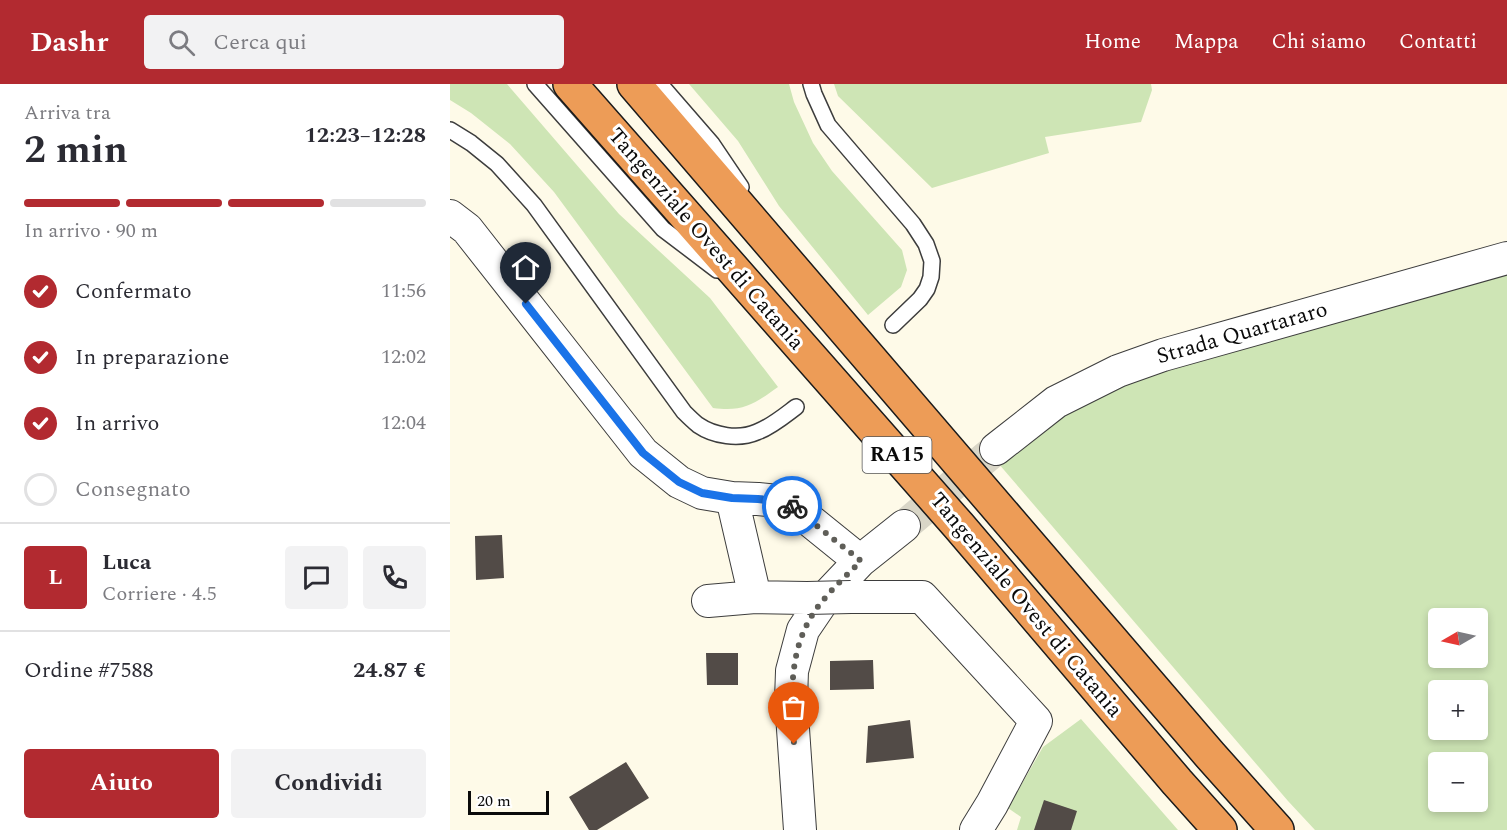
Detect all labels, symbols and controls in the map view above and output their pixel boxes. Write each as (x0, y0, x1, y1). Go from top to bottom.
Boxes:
search box (144, 15, 564, 69)
text: Dashr (30, 21, 108, 64)
icon: search (165, 26, 198, 59)
text: Cerca qui (213, 26, 307, 59)
text: Home (1084, 26, 1141, 58)
text: Mappa (1174, 26, 1239, 58)
text: Chi siamo (1272, 26, 1366, 58)
text: Contatti (1399, 26, 1477, 58)
text: Arriva tra (24, 98, 111, 128)
text: 12:23–12:28 (304, 119, 426, 152)
street label: Tangenziale Ovest di Catania (600, 120, 812, 358)
text: 2 min (24, 121, 128, 180)
text: In arrivo · 90 m (24, 216, 158, 246)
pin (500, 242, 551, 304)
icon: home (509, 251, 542, 284)
icon: check (24, 275, 57, 308)
text: Confermato (75, 275, 192, 308)
text: 11:56 (381, 276, 426, 306)
street label: Strada Quartararo (1153, 293, 1331, 373)
icon: check (24, 341, 57, 374)
text: In preparazione (75, 341, 229, 374)
text: 12:02 (381, 342, 426, 372)
icon: check (24, 407, 57, 440)
text: In arrivo (75, 407, 159, 440)
text: 12:04 (381, 408, 426, 438)
road number: RA15 (862, 437, 932, 473)
text: Consegnato (75, 473, 191, 506)
courier (762, 476, 822, 536)
street label: Tangenziale Ovest di Catania (922, 485, 1131, 725)
icon: bike (776, 490, 809, 523)
text: Luca (102, 546, 151, 579)
button: chat (285, 546, 348, 609)
button: phone (363, 546, 426, 609)
text: L (48, 561, 63, 594)
text: Corriere · 4.5 (102, 579, 217, 609)
north arrow (1428, 608, 1488, 668)
map controls (1428, 608, 1488, 812)
text: Ordine #7588 (24, 654, 154, 687)
text: 24.87 € (353, 654, 426, 687)
button: + (1428, 680, 1488, 740)
pin (768, 682, 819, 744)
icon: bag (777, 691, 810, 724)
button: Aiuto (24, 749, 219, 818)
button: Condividi (231, 749, 426, 818)
button: − (1428, 752, 1488, 812)
scale bar (468, 788, 549, 816)
text: 20 m (477, 789, 511, 813)

